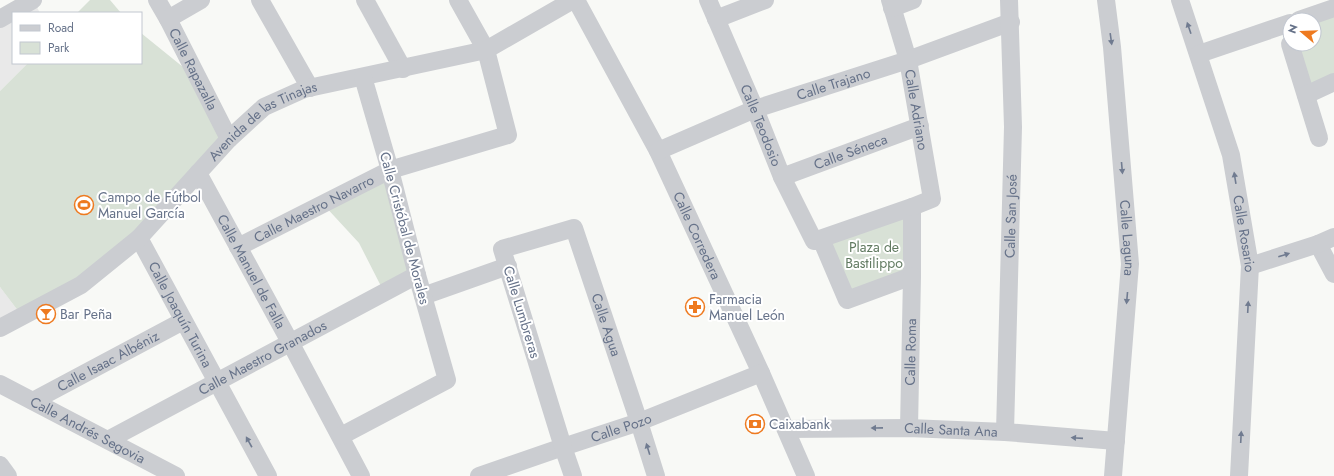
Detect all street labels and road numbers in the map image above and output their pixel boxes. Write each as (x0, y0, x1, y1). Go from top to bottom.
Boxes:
street label: Calle Rapazalla (164, 24, 223, 114)
street label: Calle Trajano (794, 63, 873, 105)
street label: Calle Adriano (900, 68, 933, 152)
street label: Avenida de las Tinajas (204, 76, 319, 165)
street label: Calle Teodosio (735, 81, 787, 169)
street label: Calle Séneca (811, 129, 890, 174)
street label: Calle Cristóbal de Morales (375, 150, 435, 307)
street label: Calle Maestro Navarro (250, 170, 378, 247)
street label: Calle San José (1000, 174, 1022, 258)
street label: Calle Corredera (668, 188, 726, 283)
street label: Calle Rosario (1228, 193, 1260, 273)
street label: Calle Laguna (1115, 199, 1140, 277)
street label: Calle Manuel de Falla (212, 211, 291, 332)
street label: Calle Joaquín Turina (144, 258, 217, 371)
street label: Calle Lumbreras (498, 263, 546, 361)
street label: Calle Agua (587, 291, 626, 359)
street label: Calle Maestro Granados (195, 315, 330, 400)
street label: Calle Roma (900, 318, 921, 386)
street label: Calle Isaac Albéniz (54, 325, 163, 396)
street label: Calle Andrés Segovia (27, 392, 149, 468)
street label: Calle Pozo (588, 408, 655, 447)
street label: Calle Santa Ana (904, 418, 998, 442)

